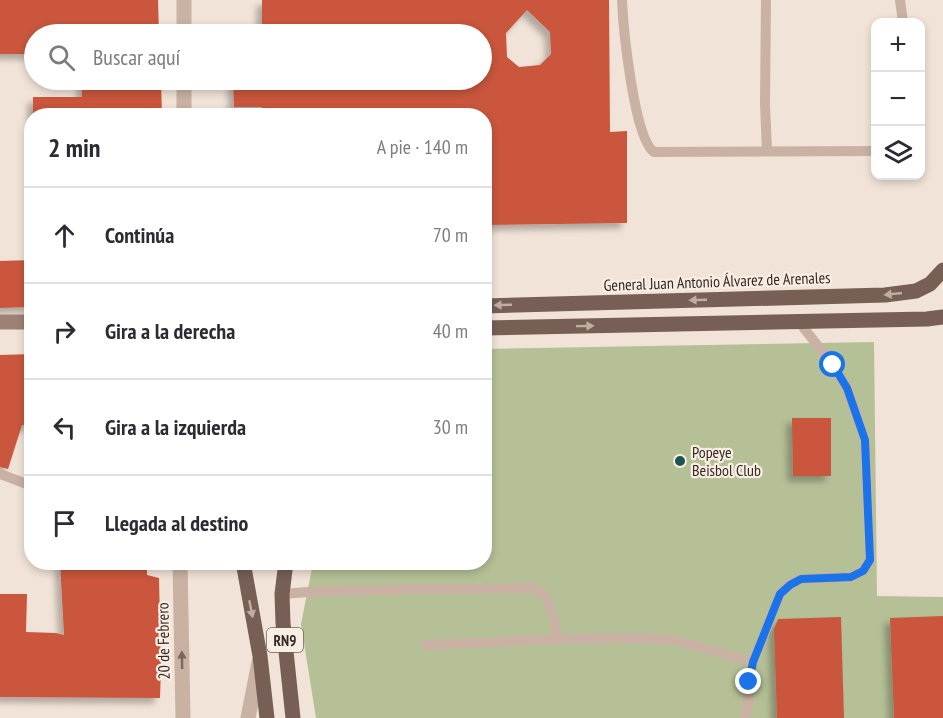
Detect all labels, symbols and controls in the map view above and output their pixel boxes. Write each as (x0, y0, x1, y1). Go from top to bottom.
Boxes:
map controls (871, 18, 925, 180)
button: + (871, 18, 925, 72)
search box (24, 24, 492, 90)
icon: search (45, 41, 78, 74)
text: Buscar aquí (93, 43, 180, 71)
button: − (871, 72, 925, 126)
button: layers (871, 126, 925, 180)
text: 2 min (48, 131, 101, 164)
text: A pie · 140 m (377, 134, 468, 160)
icon: ahead (48, 219, 81, 252)
text: Continúa (105, 221, 174, 249)
text: 70 m (433, 222, 468, 248)
street label: General Juan Antonio Álvarez de Arenales (603, 267, 831, 295)
one-way arrow (883, 289, 902, 299)
one-way arrow (689, 295, 708, 304)
one-way arrow (494, 300, 513, 310)
icon: right (48, 315, 81, 348)
text: Gira a la derecha (105, 317, 235, 345)
text: 40 m (433, 318, 468, 344)
one-way arrow (575, 321, 594, 331)
route start (819, 351, 845, 377)
icon: left (48, 411, 81, 444)
text: Gira a la izquierda (105, 413, 246, 441)
text: 30 m (433, 414, 468, 440)
place label: Popeye Beisbol Club (692, 442, 761, 480)
marker: Popeye Beisbol Club (673, 454, 687, 468)
icon: arrive (48, 507, 81, 540)
text: Llegada al destino (105, 509, 248, 537)
one-way arrow (247, 600, 256, 619)
street label: 20 de Febrero (152, 602, 174, 680)
road number: RN9 (267, 628, 303, 652)
one-way arrow (177, 650, 186, 669)
route end (735, 668, 761, 694)

